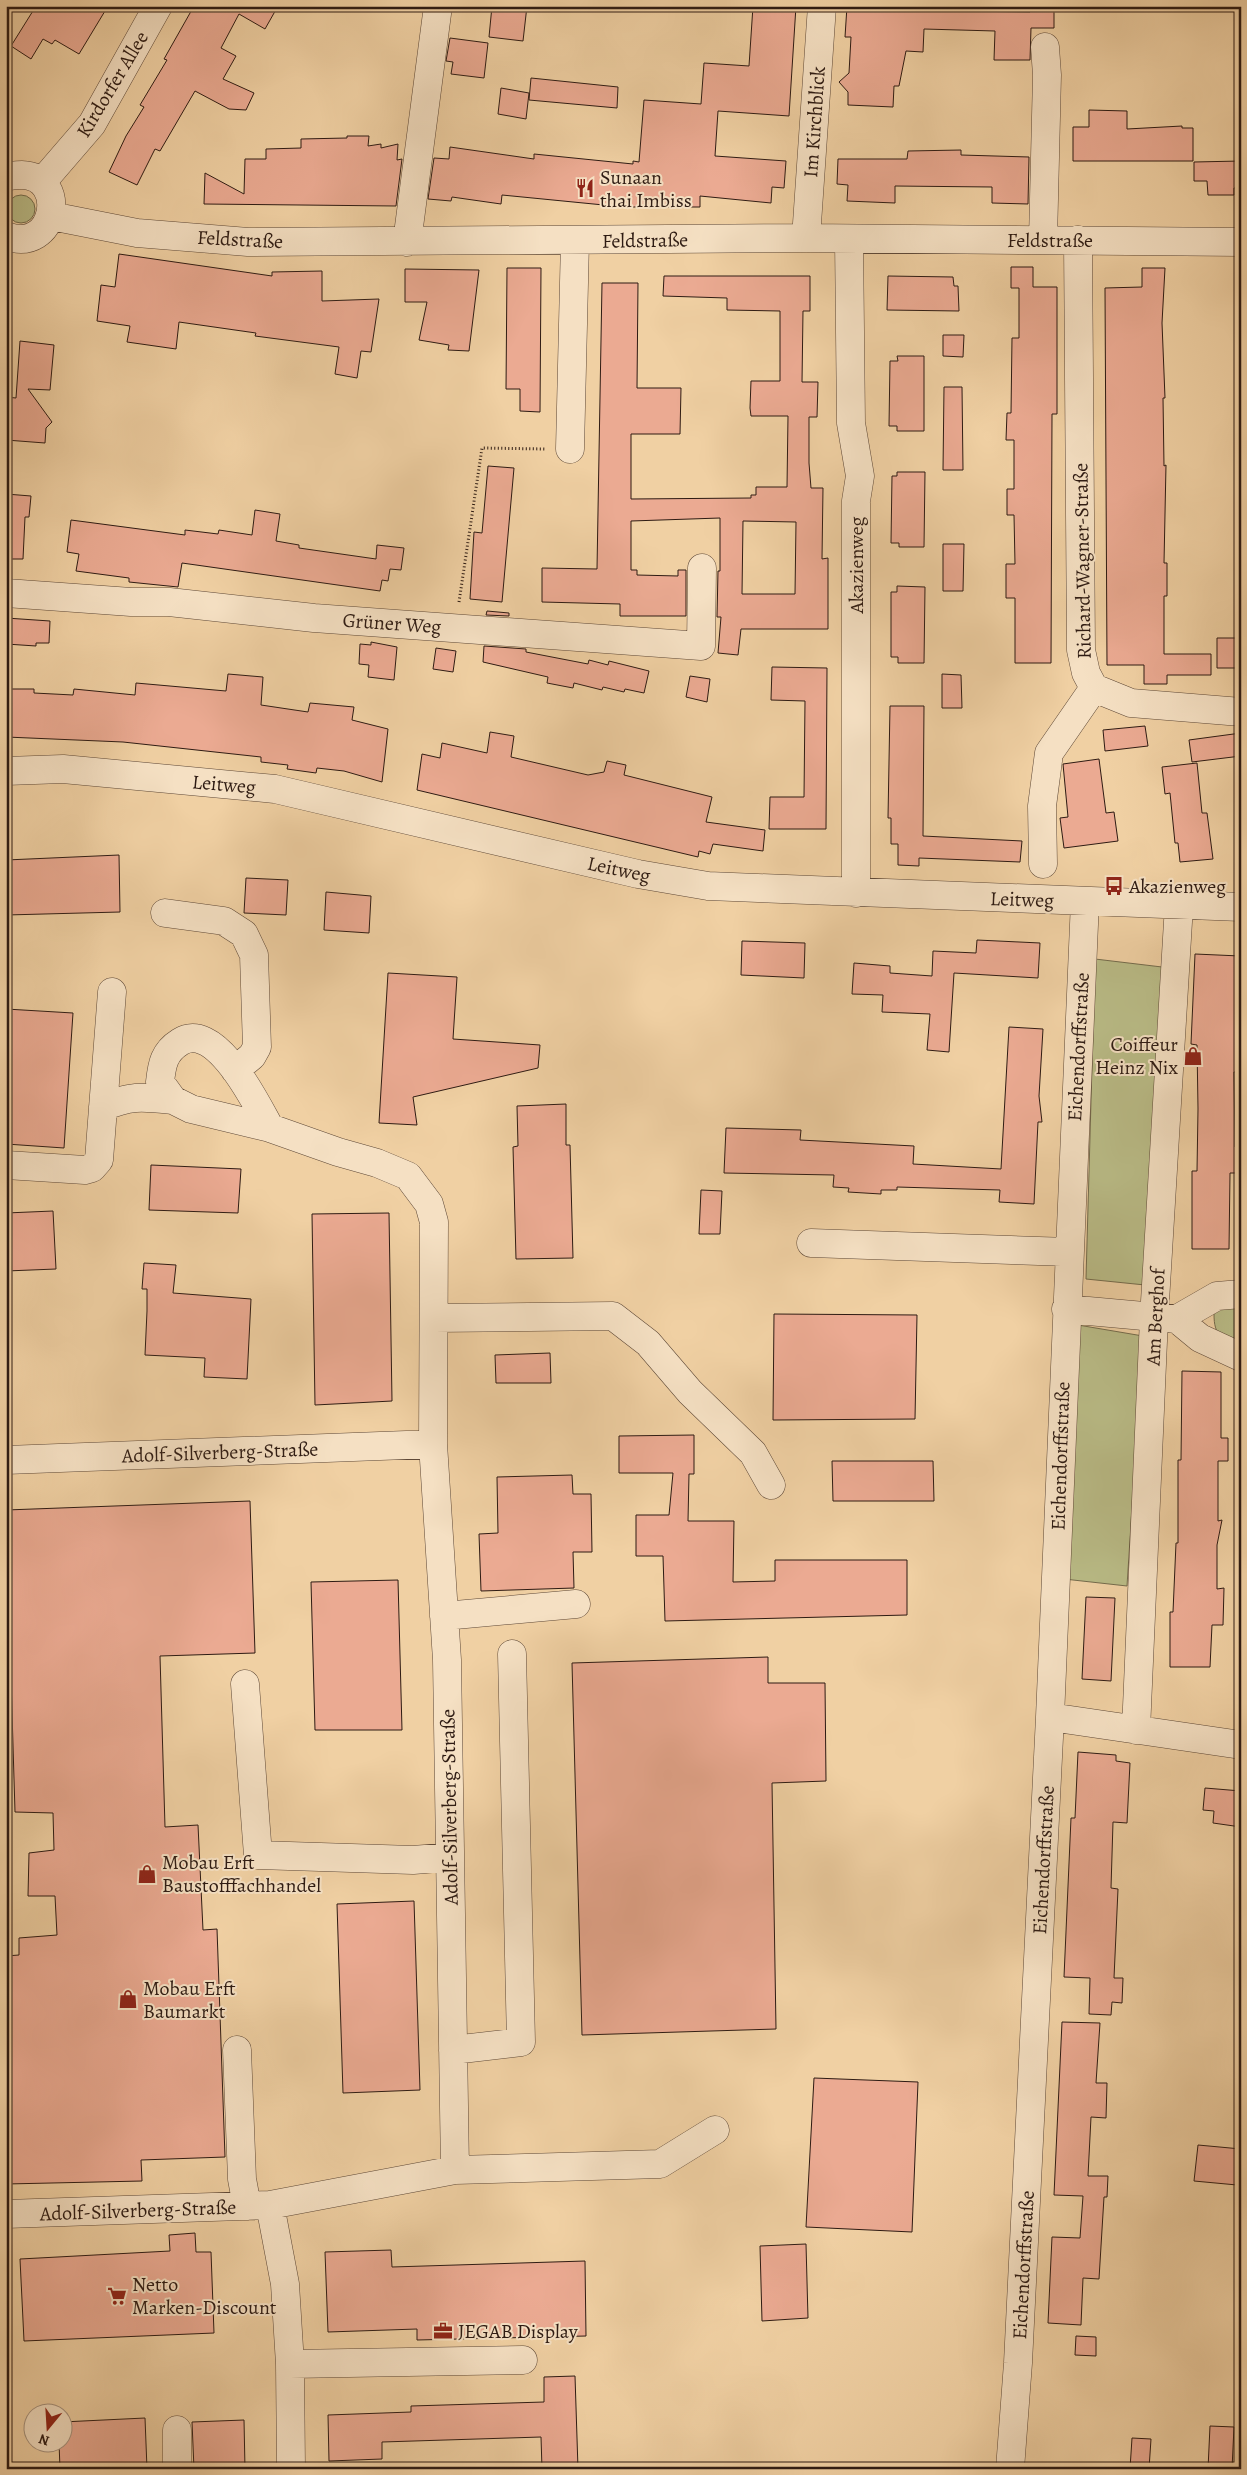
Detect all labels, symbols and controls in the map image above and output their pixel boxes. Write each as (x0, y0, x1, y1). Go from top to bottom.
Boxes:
street label: Kirdorfer Allee (70, 26, 155, 143)
street label: Im Kirchblick (797, 65, 832, 179)
place label: Sunaan thai Imbiss (600, 164, 692, 214)
restaurant icon: Sunaan thai Imbiss (574, 177, 596, 199)
street label: Feldstraße (196, 224, 284, 255)
street label: Feldstraße (602, 226, 688, 255)
street label: Feldstraße (1007, 227, 1093, 254)
street label: Richard-Wagner-Straße (1067, 463, 1098, 659)
street label: Akazienweg (843, 516, 870, 615)
street label: Grüner Weg (342, 607, 442, 640)
street label: Leitweg (191, 768, 257, 801)
street label: Leitweg (585, 850, 653, 889)
place label: Akazienweg (1128, 873, 1226, 900)
bus stop icon: Akazienweg (1103, 875, 1125, 897)
street label: Leitweg (990, 885, 1054, 914)
street label: Eichendorffstraße (1061, 972, 1096, 1122)
place label: Coiffeur Heinz Nix (1095, 1031, 1178, 1081)
shop icon: Coiffeur Heinz Nix (1182, 1045, 1204, 1067)
street label: Am Berghof (1139, 1264, 1172, 1367)
street label: Eichendorffstraße (1044, 1381, 1077, 1531)
street label: Adolf-Silverberg-Straße (120, 1436, 319, 1469)
street label: Adolf-Silverberg-Straße (434, 1709, 465, 1906)
street label: Eichendorffstraße (1026, 1785, 1061, 1935)
place label: Mobau Erft Baustofffachhandel (162, 1849, 321, 1899)
shop icon: Mobau Erft Baustofffachhandel (136, 1863, 158, 1885)
place label: Mobau Erft Baumarkt (143, 1975, 236, 2025)
shop icon: Mobau Erft Baumarkt (117, 1988, 139, 2010)
street label: Eichendorffstraße (1006, 2190, 1041, 2340)
street label: Adolf-Silverberg-Straße (38, 2194, 237, 2227)
place label: Netto Marken-Discount (132, 2271, 277, 2321)
supermarket icon: Netto Marken-Discount (106, 2285, 128, 2307)
place label: JEGAB Display (458, 2318, 579, 2345)
office icon: JEGAB Display (432, 2320, 454, 2342)
north arrow (22, 2402, 72, 2452)
text: N (36, 2429, 52, 2450)

